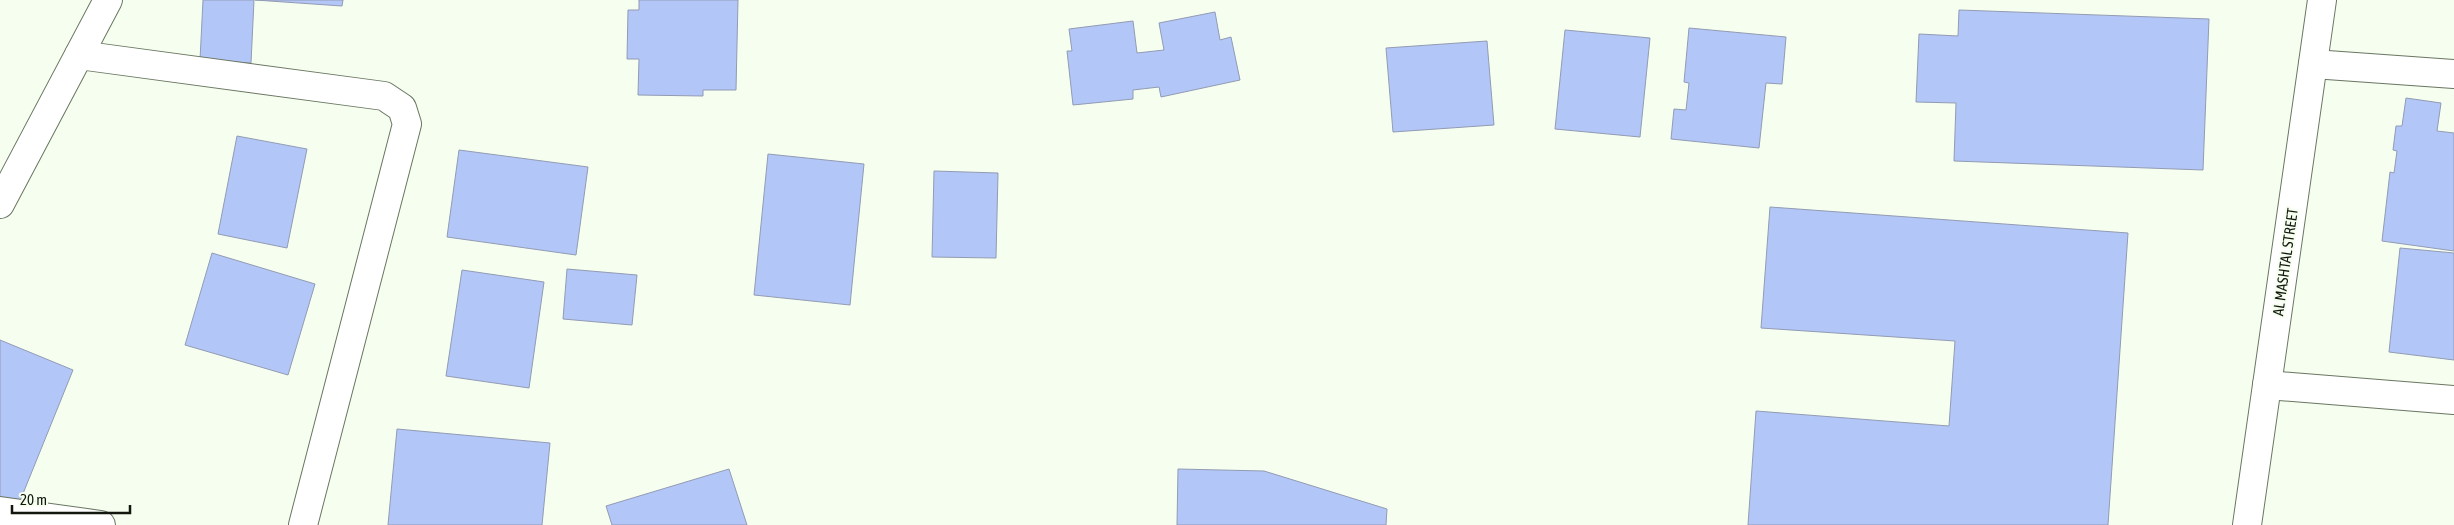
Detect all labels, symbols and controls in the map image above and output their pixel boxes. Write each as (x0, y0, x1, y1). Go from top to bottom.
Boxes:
street label: AL MASHTAL STREET (2269, 207, 2301, 317)
scale bar (12, 482, 130, 514)
text: 20 m (20, 491, 47, 508)

